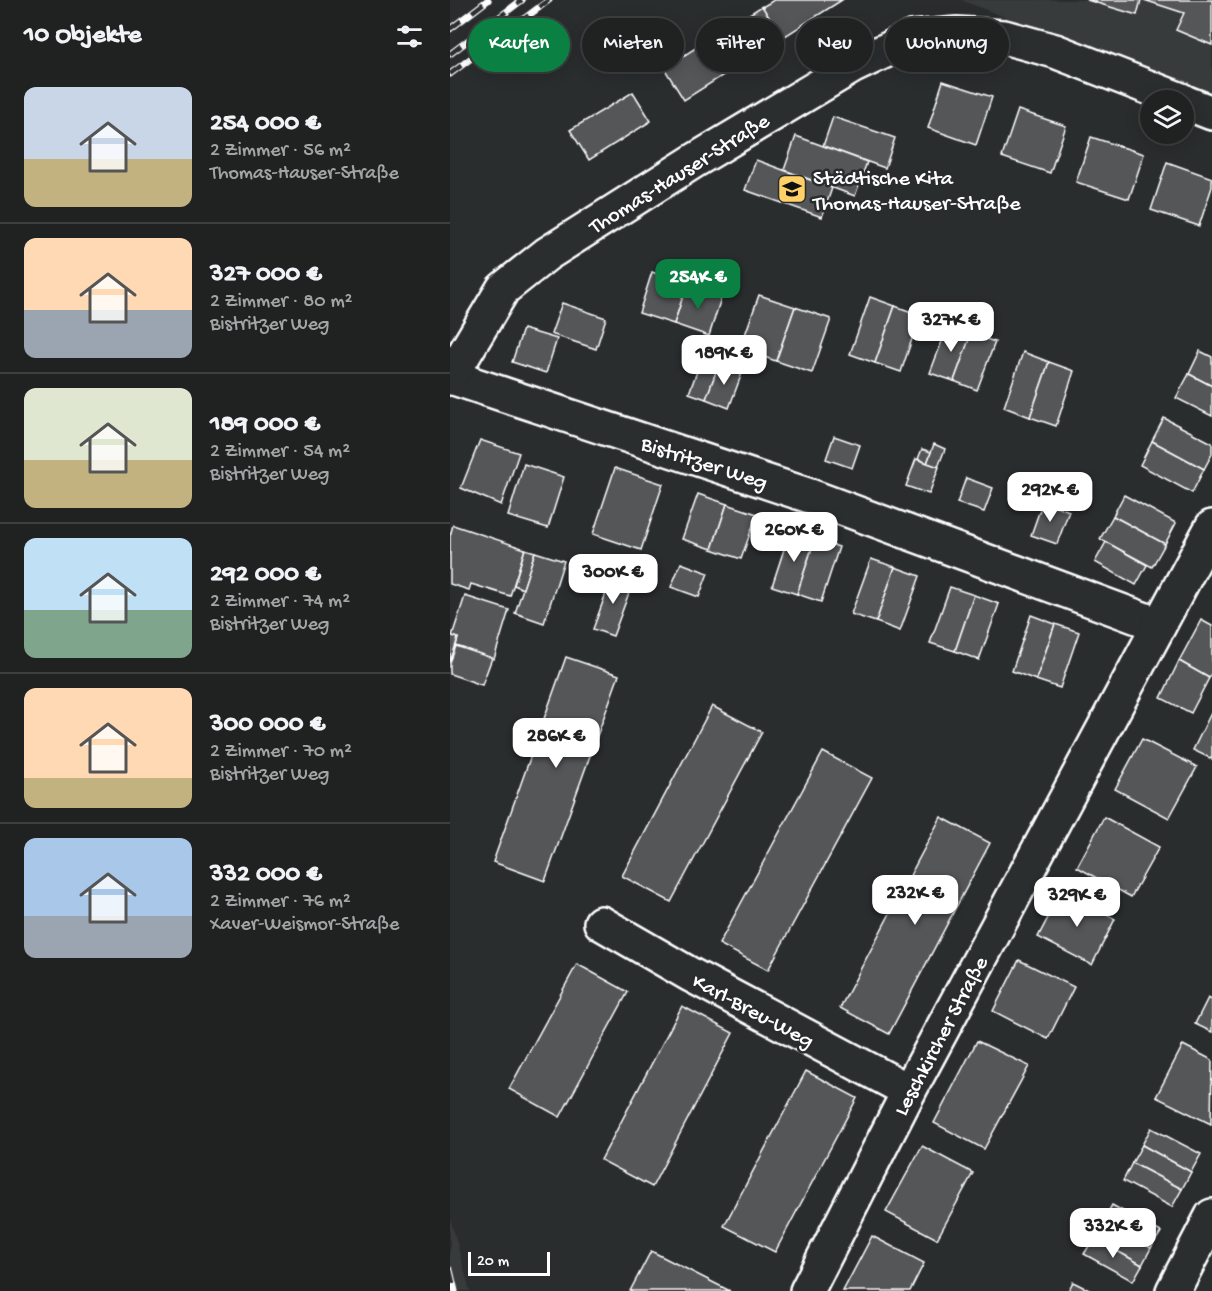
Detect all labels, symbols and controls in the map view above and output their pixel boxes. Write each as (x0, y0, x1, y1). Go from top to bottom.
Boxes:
chip: Kaufen (468, 18, 570, 72)
chip: Mieten (582, 18, 684, 72)
chip: Filter (696, 18, 784, 72)
chip: Neu (796, 18, 873, 72)
chip: Wohnung (885, 18, 1009, 72)
icon: filters (393, 20, 426, 53)
text: 10 Objekte (24, 21, 141, 52)
map controls (1140, 90, 1194, 144)
button: layers (1140, 90, 1194, 144)
text: 254 000 € (210, 109, 321, 140)
street label: Thomas-Hauser-Straße (583, 109, 776, 243)
icon: home (72, 111, 144, 183)
text: 2 Zimmer · 56 m² (210, 140, 351, 163)
text: Thomas-Hauser-Straße (210, 163, 399, 186)
place label: Städtische Kita Thomas-Hauser-Straße (811, 167, 1021, 218)
school or university icon: Städtische Kita Thomas-Hauser-Straße (776, 173, 808, 205)
pin: 254K € (649, 259, 747, 310)
text: 327 000 € (210, 260, 322, 291)
icon: home (72, 262, 144, 334)
text: 254K € (669, 267, 727, 290)
text: 2 Zimmer · 80 m² (210, 291, 353, 314)
pin: 327K € (902, 302, 1000, 353)
text: 327K € (922, 310, 980, 333)
text: Bistritzer Weg (210, 314, 329, 337)
pin: 189K € (675, 335, 773, 386)
text: 189K € (696, 343, 752, 366)
text: 189 000 € (210, 410, 320, 441)
icon: home (72, 412, 144, 484)
street label: Bistritzer Weg (636, 432, 770, 497)
text: 2 Zimmer · 54 m² (210, 441, 350, 464)
text: Bistritzer Weg (210, 464, 329, 487)
pin: 292K € (1001, 472, 1099, 523)
text: 292K € (1021, 480, 1079, 503)
pin: 260K € (745, 512, 843, 563)
text: 260K € (765, 520, 823, 543)
pin: 300K € (564, 554, 662, 605)
text: 292 000 € (210, 560, 321, 591)
icon: home (72, 562, 144, 634)
text: 300K € (583, 562, 643, 585)
text: 2 Zimmer · 74 m² (210, 591, 350, 614)
text: Bistritzer Weg (210, 614, 329, 637)
text: 300 000 € (210, 710, 325, 741)
icon: home (72, 712, 144, 784)
pin: 286K € (507, 718, 605, 769)
text: 286K € (527, 726, 585, 749)
text: 2 Zimmer · 70 m² (210, 741, 352, 764)
text: Bistritzer Weg (210, 764, 329, 787)
text: 332 000 € (210, 860, 322, 891)
icon: home (72, 862, 144, 934)
pin: 232K € (866, 875, 964, 926)
pin: 329K € (1028, 877, 1126, 928)
text: 232K € (886, 883, 944, 906)
text: 329K € (1048, 885, 1106, 908)
text: 2 Zimmer · 76 m² (210, 891, 351, 914)
text: Xaver-Weismor-Straße (210, 914, 399, 937)
street label: Leschkircher Straße (890, 952, 996, 1121)
street label: Karl-Breu-Weg (687, 970, 817, 1055)
pin: 332K € (1064, 1208, 1162, 1259)
text: 332K € (1084, 1216, 1142, 1239)
scale bar (468, 1249, 550, 1276)
text: 20 m (477, 1253, 509, 1272)

